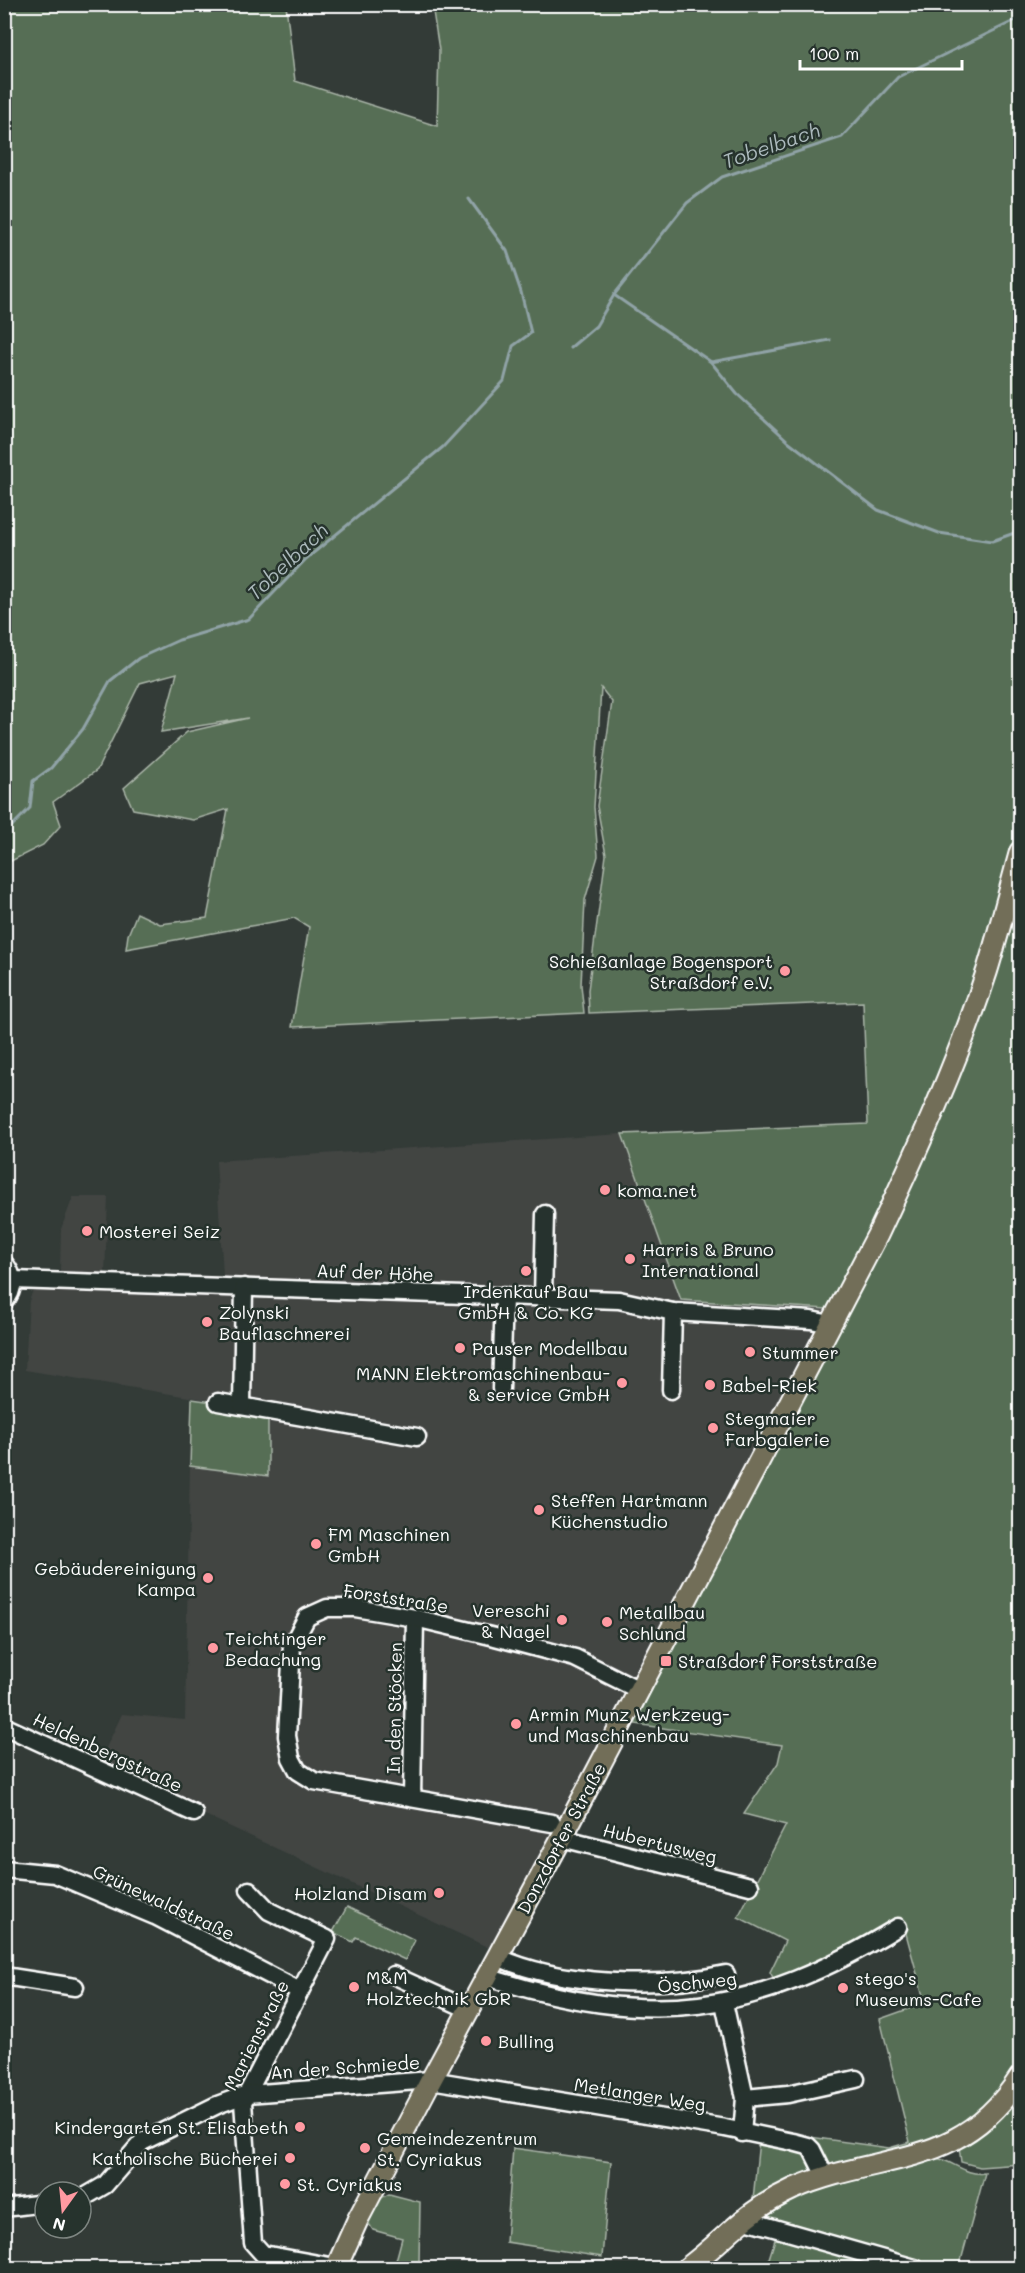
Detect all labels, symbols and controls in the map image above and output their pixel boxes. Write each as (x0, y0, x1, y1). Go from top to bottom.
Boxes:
scale bar (800, 33, 962, 71)
text: 100 m (809, 41, 859, 65)
water label: Tobelbach (719, 116, 823, 174)
water label: Tobelbach (241, 517, 333, 605)
place label: Schießanlage Bogensport Straßdorf e.V. (549, 949, 773, 994)
marker: Schießanlage Bogensport Straßdorf e.V. (778, 964, 792, 978)
place label: koma.net (617, 1178, 697, 1202)
marker: koma.net (598, 1183, 612, 1197)
place label: Mosterei Seiz (99, 1219, 220, 1243)
marker: Mosterei Seiz (80, 1224, 94, 1238)
place label: Harris & Bruno International (642, 1237, 774, 1282)
marker: Harris & Bruno International (623, 1252, 637, 1266)
street label: Auf der Höhe (316, 1258, 434, 1286)
marker: Irdenkauf Bau GmbH & Co. KG (519, 1264, 533, 1278)
place label: Irdenkauf Bau GmbH & Co. KG (458, 1279, 594, 1324)
place label: Zolynski Bauflaschnerei (219, 1300, 350, 1345)
marker: Zolynski Bauflaschnerei (200, 1315, 214, 1329)
place label: Pauser Modellbau (472, 1336, 628, 1360)
place label: Stummer (762, 1340, 839, 1364)
marker: Pauser Modellbau (453, 1341, 467, 1355)
marker: Stummer (743, 1345, 757, 1359)
place label: MANN Elektromaschinenbau- & service GmbH (356, 1361, 610, 1406)
place label: Babel-Riek (722, 1373, 817, 1397)
marker: MANN Elektromaschinenbau- & service GmbH (615, 1376, 629, 1390)
marker: Babel-Riek (703, 1378, 717, 1392)
place label: Stegmaier Farbgalerie (725, 1406, 830, 1451)
marker: Stegmaier Farbgalerie (706, 1421, 720, 1435)
place label: Steffen Hartmann Küchenstudio (551, 1488, 708, 1533)
marker: Steffen Hartmann Küchenstudio (532, 1503, 546, 1517)
place label: FM Maschinen GmbH (328, 1522, 450, 1567)
marker: FM Maschinen GmbH (309, 1537, 323, 1551)
place label: Gebäudereinigung Kampa (35, 1556, 196, 1601)
marker: Gebäudereinigung Kampa (201, 1571, 215, 1585)
street label: Forststraße (342, 1578, 450, 1618)
place label: Vereschi & Nagel (472, 1598, 550, 1643)
place label: Metallbau Schlund (619, 1600, 705, 1645)
marker: Vereschi & Nagel (555, 1613, 569, 1627)
marker: Metallbau Schlund (600, 1615, 614, 1629)
place label: Teichtinger Bedachung (225, 1626, 326, 1671)
marker: Teichtinger Bedachung (206, 1641, 220, 1655)
street label: In den Stöcken (381, 1642, 407, 1774)
place label: Straßdorf Forststraße (678, 1649, 878, 1673)
marker: Straßdorf Forststraße (659, 1654, 673, 1668)
place label: Armin Munz Werkzeug- und Maschinenbau (528, 1702, 730, 1747)
street label: Heldenbergstraße (29, 1707, 187, 1797)
marker: Armin Munz Werkzeug- und Maschinenbau (509, 1717, 523, 1731)
street label: Donzdorfer Straße (511, 1758, 611, 1918)
street label: Hubertusweg (601, 1817, 719, 1869)
street label: Grünewaldstraße (89, 1859, 239, 1945)
place label: Holzland Disam (294, 1881, 427, 1905)
marker: Holzland Disam (432, 1886, 446, 1900)
place label: M&M Holztechnik GbR (366, 1965, 511, 2010)
street label: Öschweg (656, 1966, 738, 1998)
place label: stego's Museums-Cafe (855, 1966, 982, 2011)
street label: Marienstraße (218, 1976, 294, 2094)
marker: M&M Holztechnik GbR (347, 1980, 361, 1994)
marker: stego's Museums-Cafe (836, 1981, 850, 1995)
place label: Bulling (498, 2029, 554, 2053)
marker: Bulling (479, 2034, 493, 2048)
street label: An der Schmiede (269, 2050, 421, 2084)
street label: Metlanger Weg (572, 2072, 708, 2116)
place label: Kindergarten St. Elisabeth (54, 2115, 288, 2139)
marker: Kindergarten St. Elisabeth (293, 2120, 307, 2134)
place label: Gemeindezentrum St. Cyriakus (377, 2126, 537, 2171)
marker: Gemeindezentrum St. Cyriakus (358, 2141, 372, 2155)
place label: Katholische Bücherei (92, 2146, 278, 2170)
marker: Katholische Bücherei (283, 2151, 297, 2165)
place label: St. Cyriakus (297, 2172, 402, 2196)
marker: St. Cyriakus (278, 2177, 292, 2191)
north arrow (33, 2180, 93, 2240)
text: N (50, 2213, 68, 2237)

